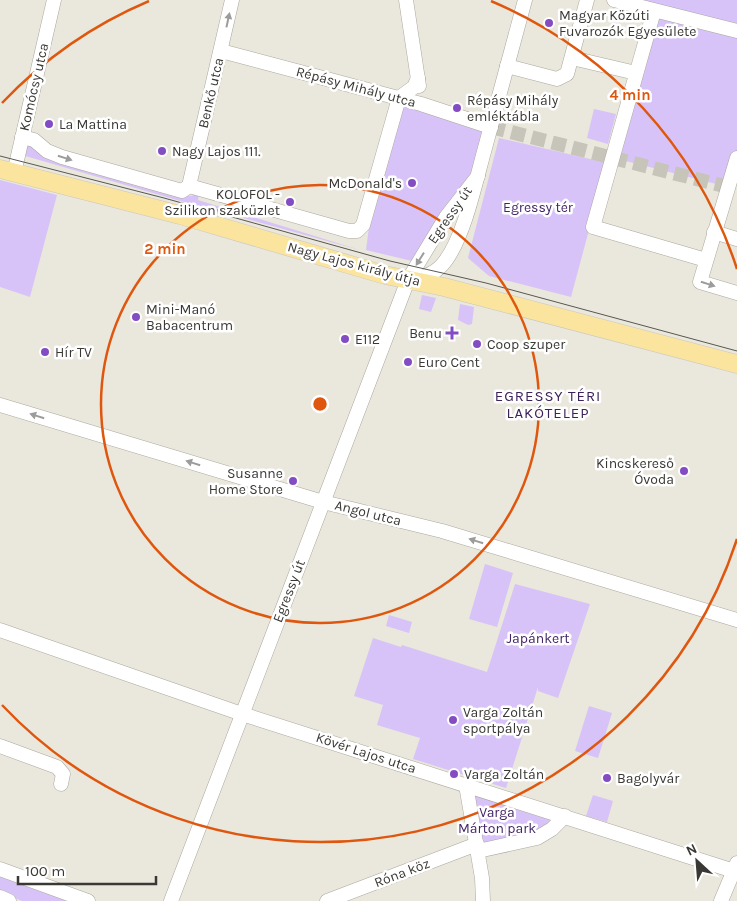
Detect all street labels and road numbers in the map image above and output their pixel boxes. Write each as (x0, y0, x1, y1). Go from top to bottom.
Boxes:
street label: Komócsy utca (16, 41, 52, 133)
street label: Benkő utca (195, 56, 227, 130)
street label: Répásy Mihály utca (294, 63, 418, 111)
street label: Egressy út (424, 183, 476, 247)
street label: Nagy Lajos király útja (286, 238, 422, 290)
street label: Angol utca (333, 497, 403, 529)
street label: Egressy út (269, 557, 309, 625)
street label: Kövér Lajos utca (314, 729, 418, 777)
street label: Róna köz (372, 855, 432, 891)

